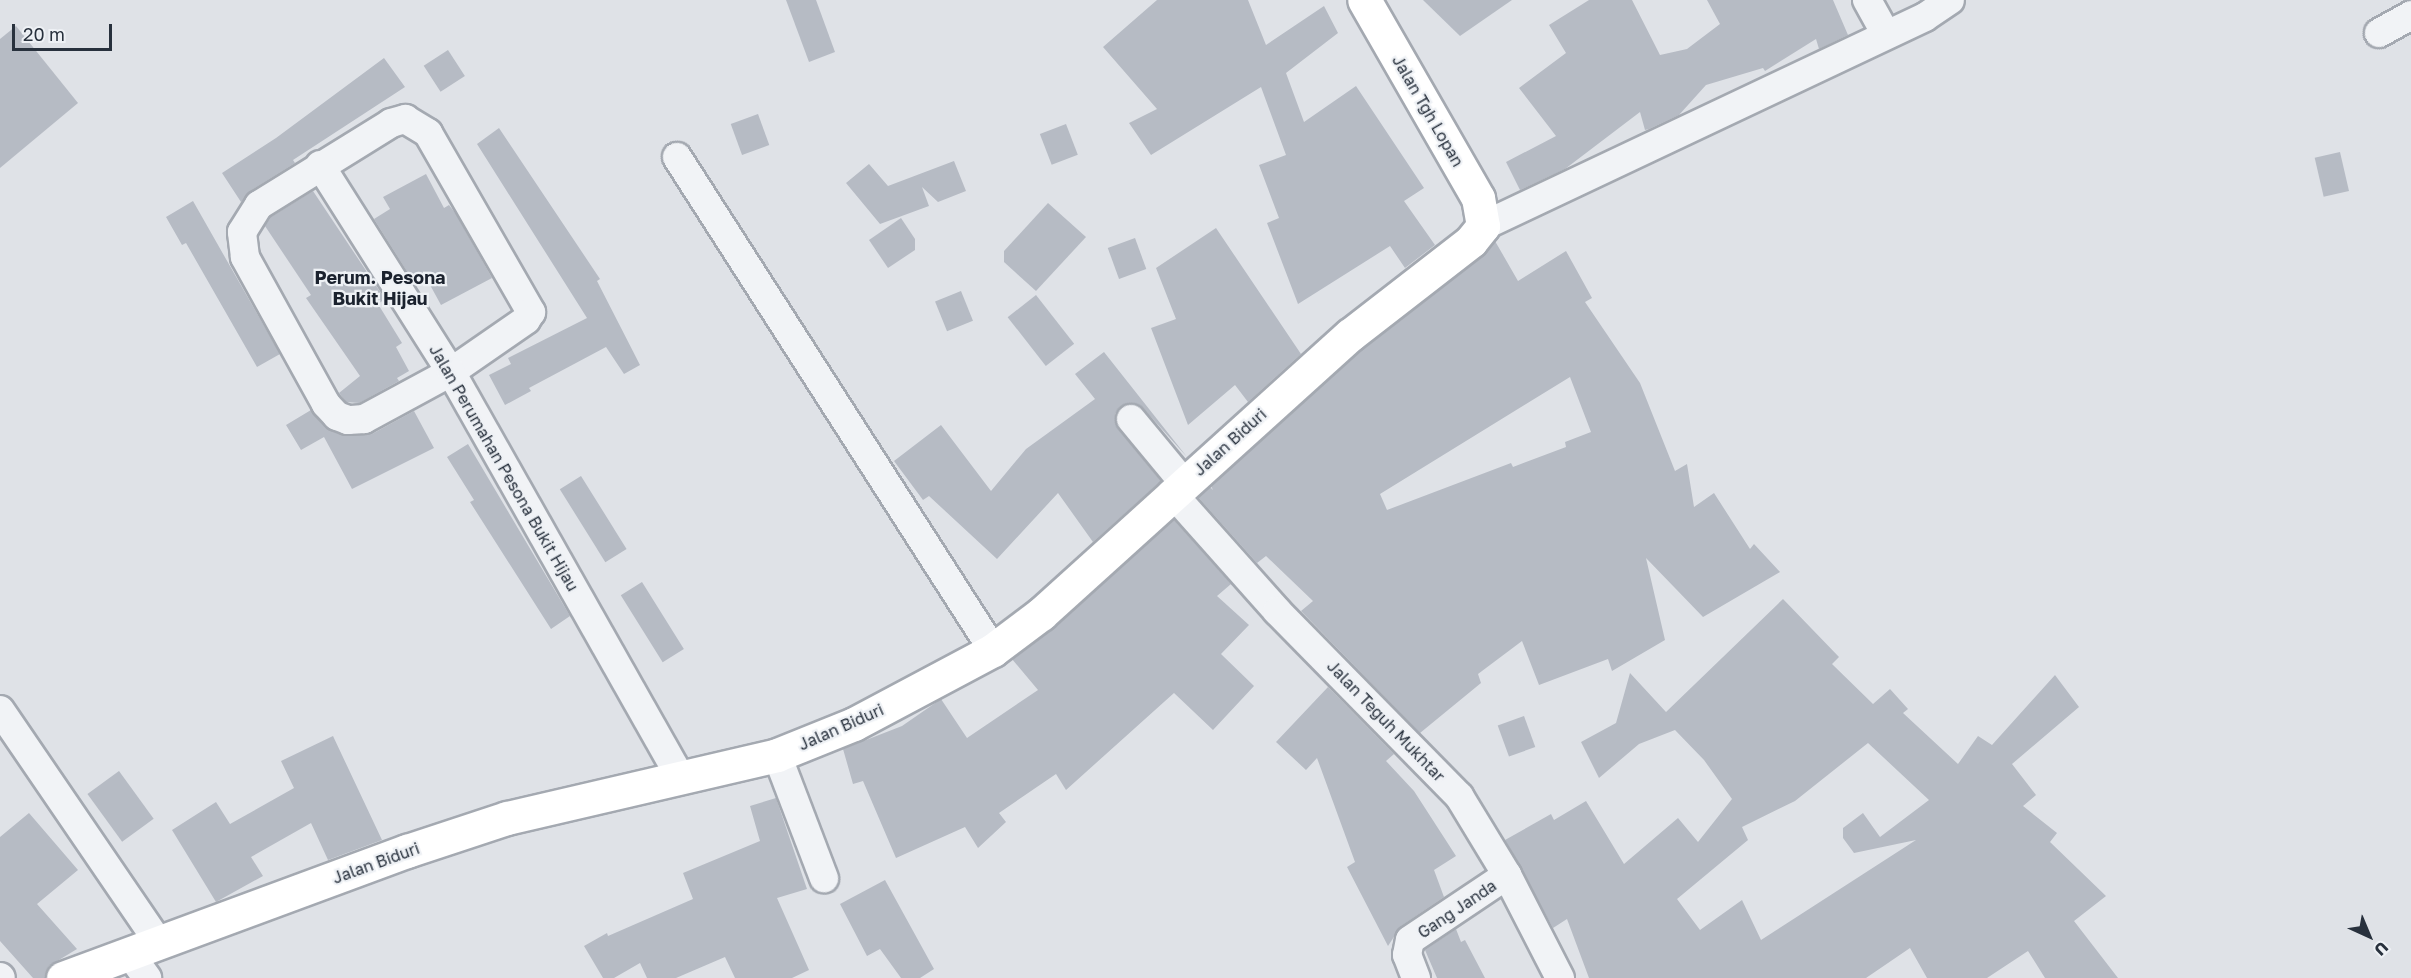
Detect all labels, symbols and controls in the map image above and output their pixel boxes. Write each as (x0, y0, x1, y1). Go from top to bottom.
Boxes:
scale bar (15, 12, 116, 50)
text: 20 m (23, 23, 65, 45)
street label: Jalan Tgh Lopan (1388, 52, 1468, 170)
district label: Perum. Pesona Bukit Hijau (315, 267, 445, 310)
street label: Jalan Perumahan Pesona Bukit Hijau (425, 341, 583, 595)
street label: Jalan Biduri (1190, 404, 1270, 480)
street label: Jalan Teguh Mukhtar (1323, 656, 1449, 786)
street label: Jalan Biduri (796, 700, 886, 754)
street label: Jalan Biduri (330, 838, 422, 888)
street label: Gang Janda (1414, 876, 1500, 942)
north arrow (2339, 906, 2399, 966)
text: U (2370, 938, 2393, 960)

